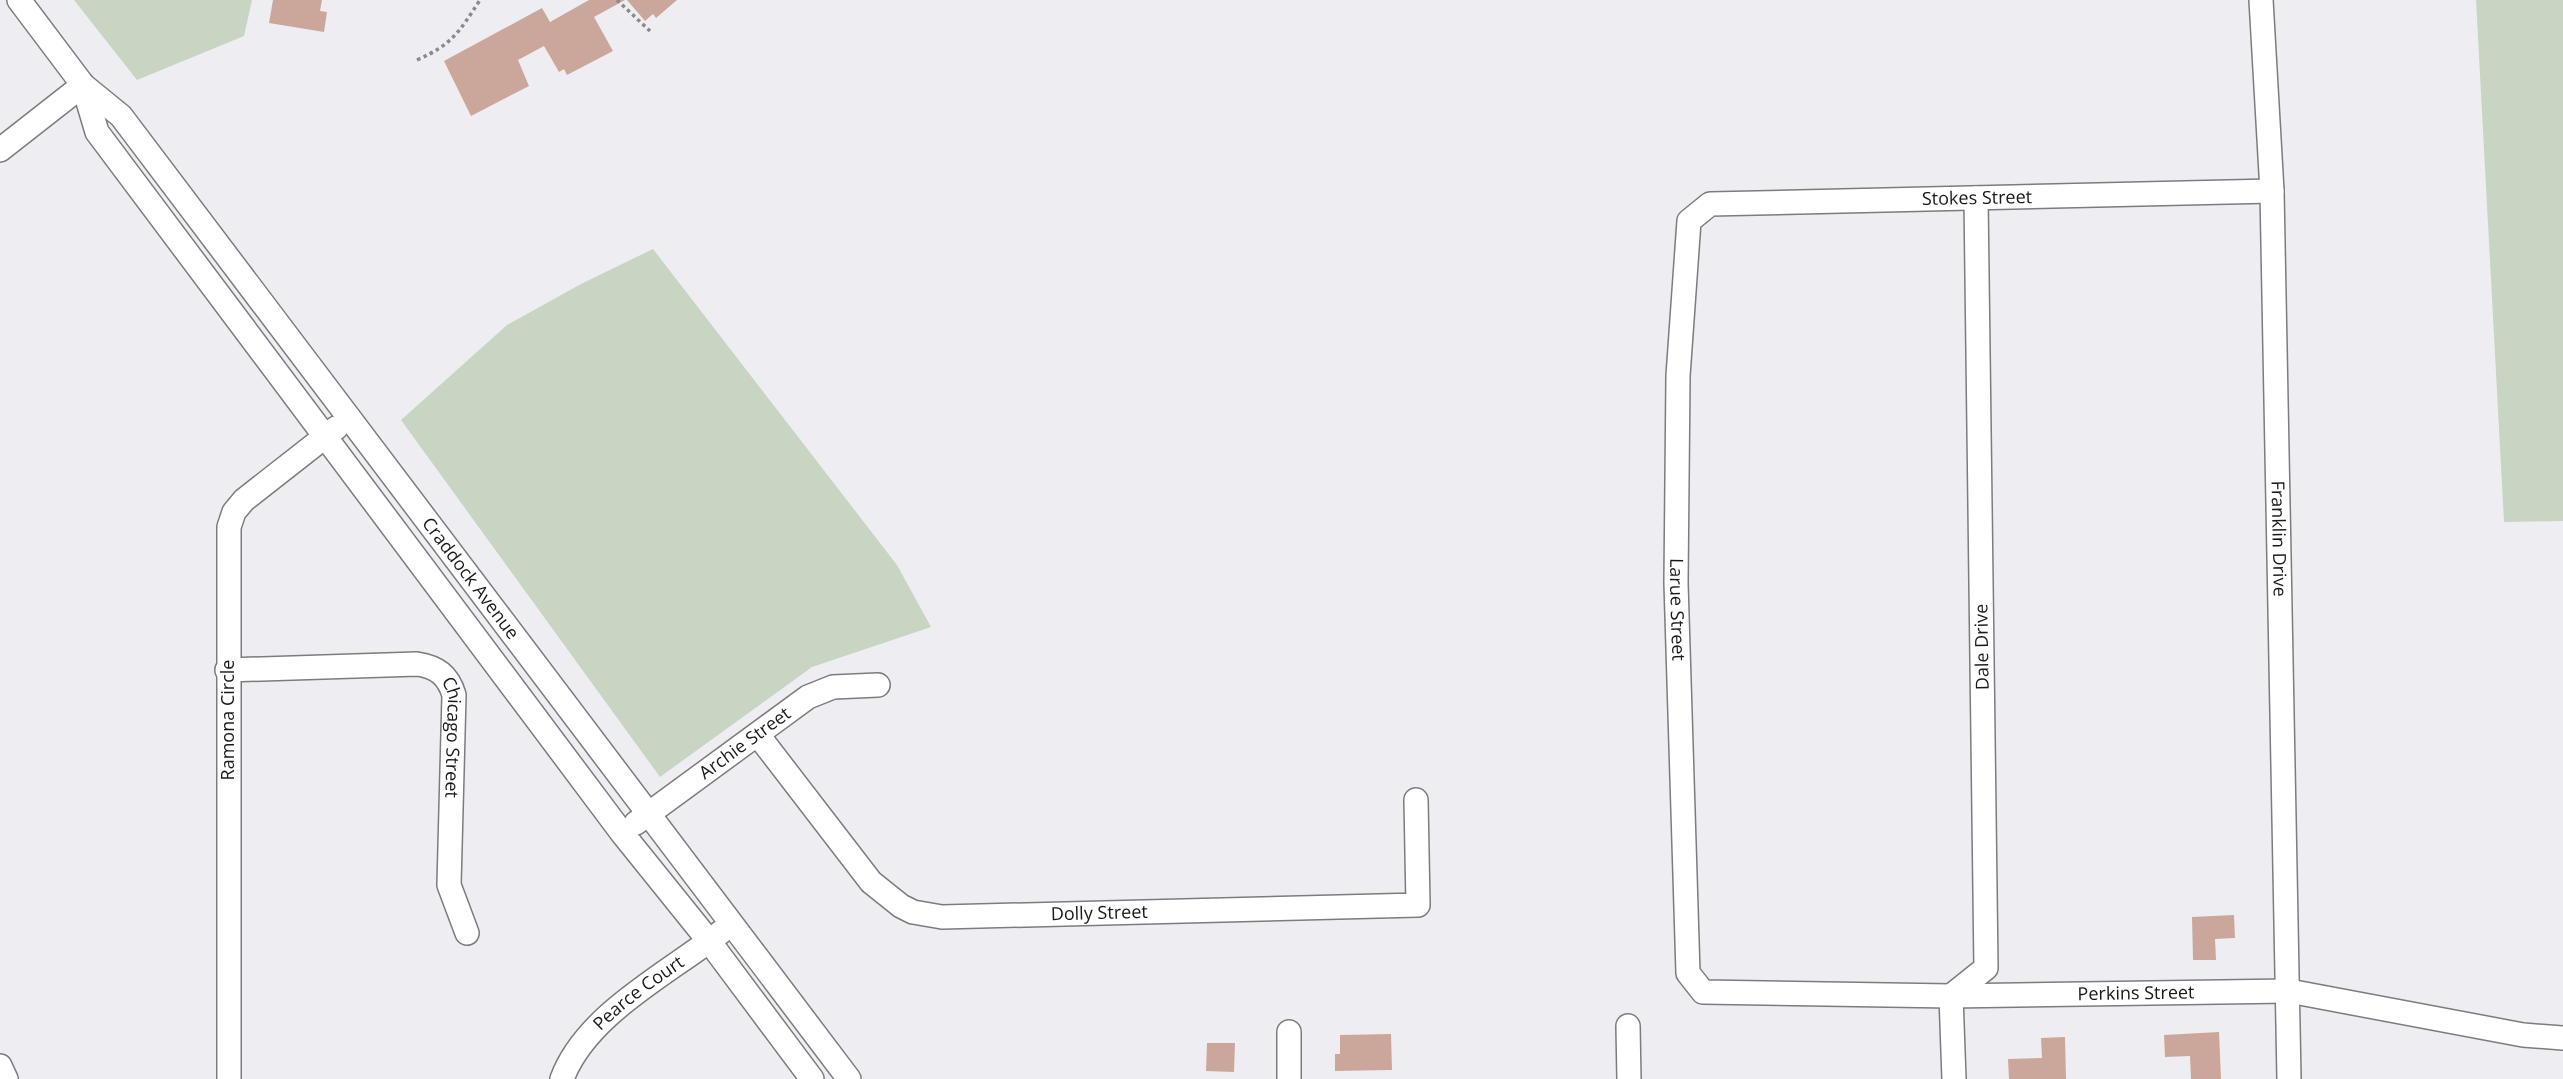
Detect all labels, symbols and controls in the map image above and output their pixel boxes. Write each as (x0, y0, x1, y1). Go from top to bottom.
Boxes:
street label: Stokes Street (1922, 184, 2032, 210)
street label: Franklin Drive (2267, 480, 2293, 597)
street label: Craddock Avenue (417, 512, 525, 644)
street label: Larue Street (1665, 558, 1691, 661)
street label: Dale Drive (1968, 604, 1994, 690)
street label: Ramona Circle (215, 660, 239, 780)
street label: Chicago Street (437, 672, 468, 798)
street label: Archie Street (694, 701, 795, 784)
street label: Dolly Street (1050, 899, 1148, 925)
street label: Pearce Court (587, 949, 688, 1035)
street label: Perkins Street (2077, 979, 2195, 1005)

